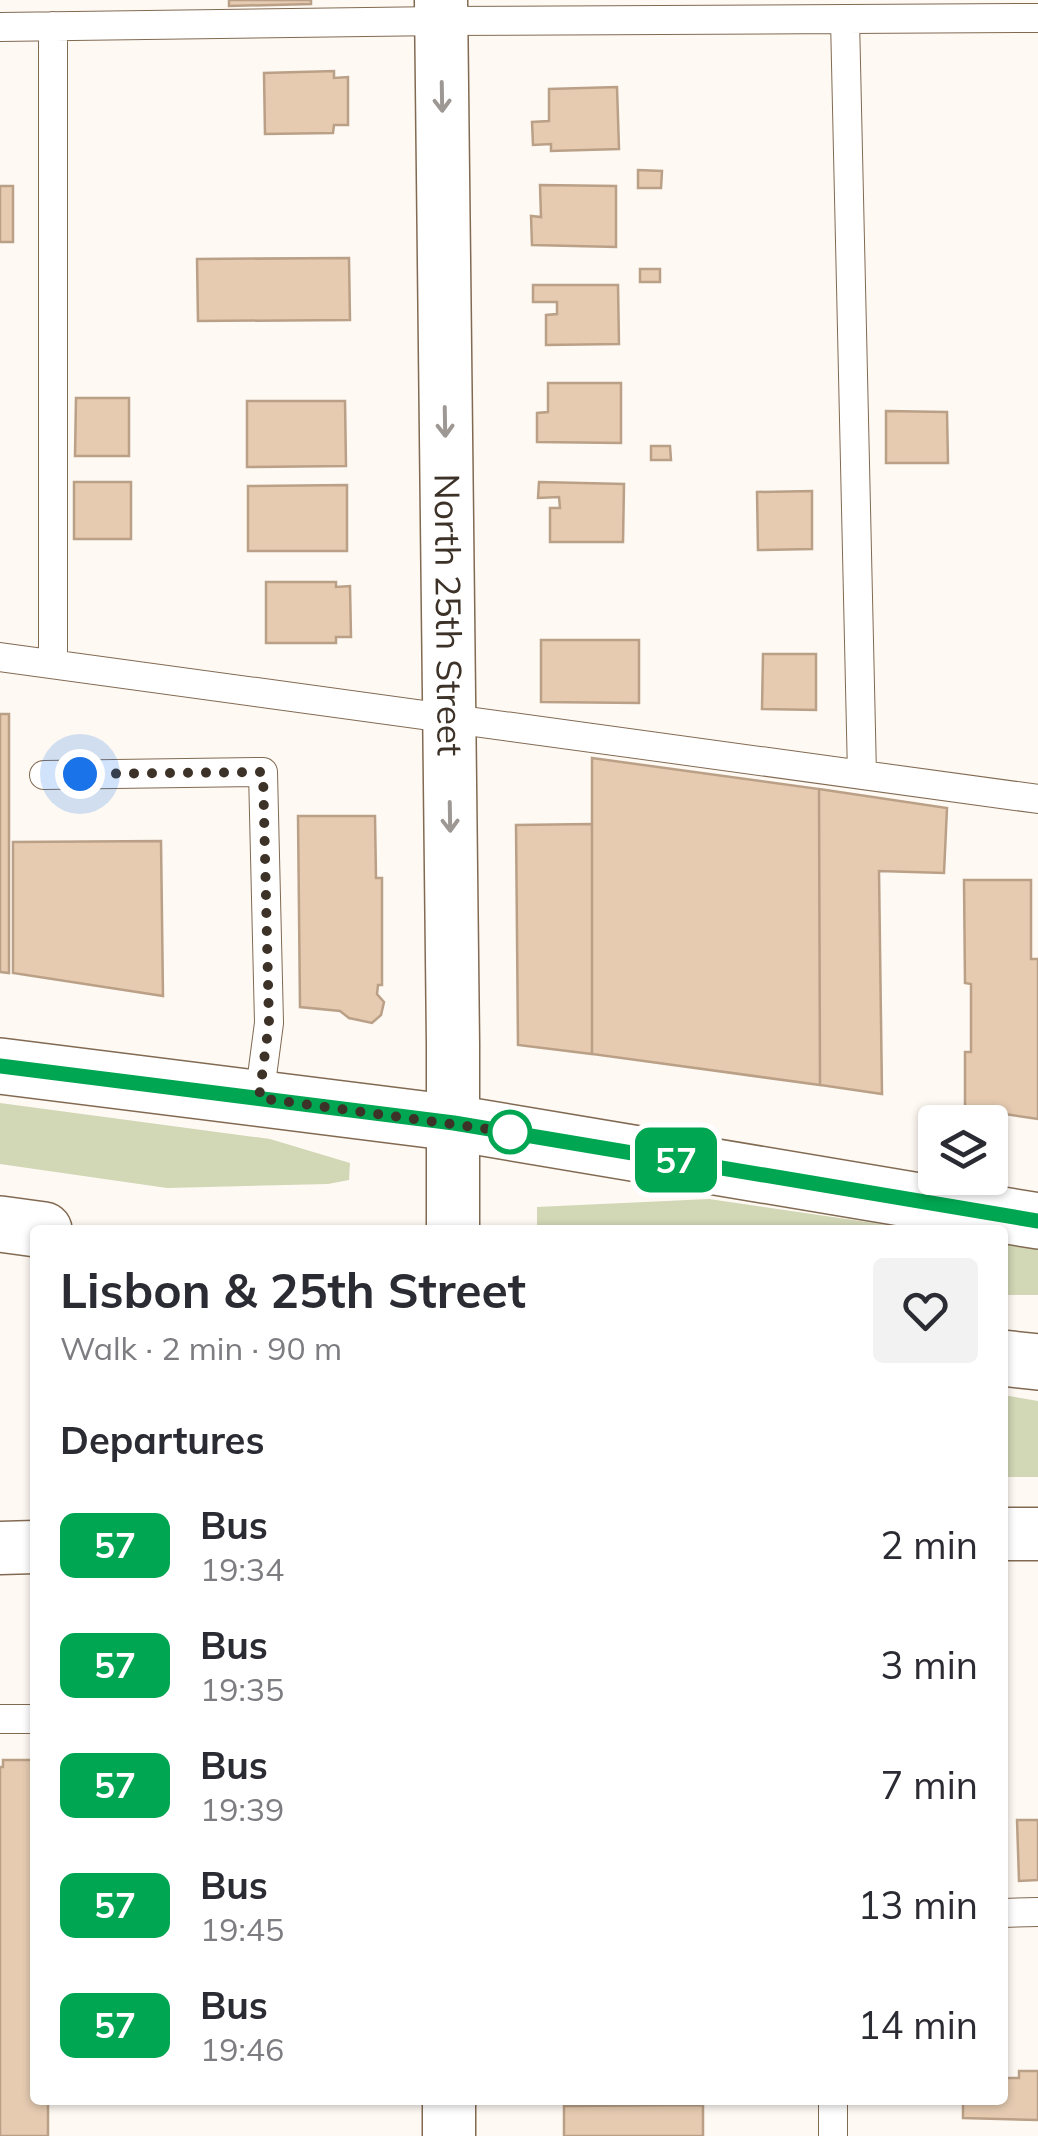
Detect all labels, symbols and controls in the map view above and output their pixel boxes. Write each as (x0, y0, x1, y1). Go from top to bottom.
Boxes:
one-way arrow (432, 80, 452, 113)
one-way arrow (436, 406, 455, 438)
street label: North 25th Street (425, 473, 473, 756)
your location (55, 749, 105, 799)
one-way arrow (440, 800, 460, 833)
map controls (918, 1105, 1008, 1195)
button: layers (918, 1105, 1008, 1195)
unlabelled marker (489, 1111, 531, 1153)
line badge: 57 (631, 1128, 721, 1192)
text: 57 (655, 1138, 697, 1182)
button: heart (873, 1258, 978, 1363)
text: Lisbon & 25th Street (60, 1260, 526, 1320)
text: Walk · 2 min · 90 m (60, 1328, 342, 1368)
text: Departures (60, 1416, 264, 1464)
text: Bus (200, 1501, 268, 1549)
text: 2 min (881, 1521, 978, 1569)
text: 57 (94, 1523, 136, 1567)
text: 19:34 (200, 1549, 284, 1589)
text: Bus (200, 1621, 268, 1669)
text: 3 min (881, 1641, 978, 1689)
text: 57 (94, 1643, 136, 1687)
text: 19:35 (200, 1669, 284, 1709)
text: Bus (200, 1741, 268, 1789)
text: 7 min (881, 1761, 978, 1809)
text: 57 (94, 1763, 136, 1807)
text: 19:39 (200, 1789, 284, 1829)
text: Bus (200, 1861, 268, 1909)
text: 13 min (858, 1881, 978, 1929)
text: 57 (94, 1883, 136, 1927)
text: 19:45 (200, 1909, 284, 1949)
text: Bus (200, 1981, 268, 2029)
text: 14 min (858, 2001, 978, 2049)
text: 57 (94, 2003, 136, 2047)
text: 19:46 (200, 2029, 284, 2069)

